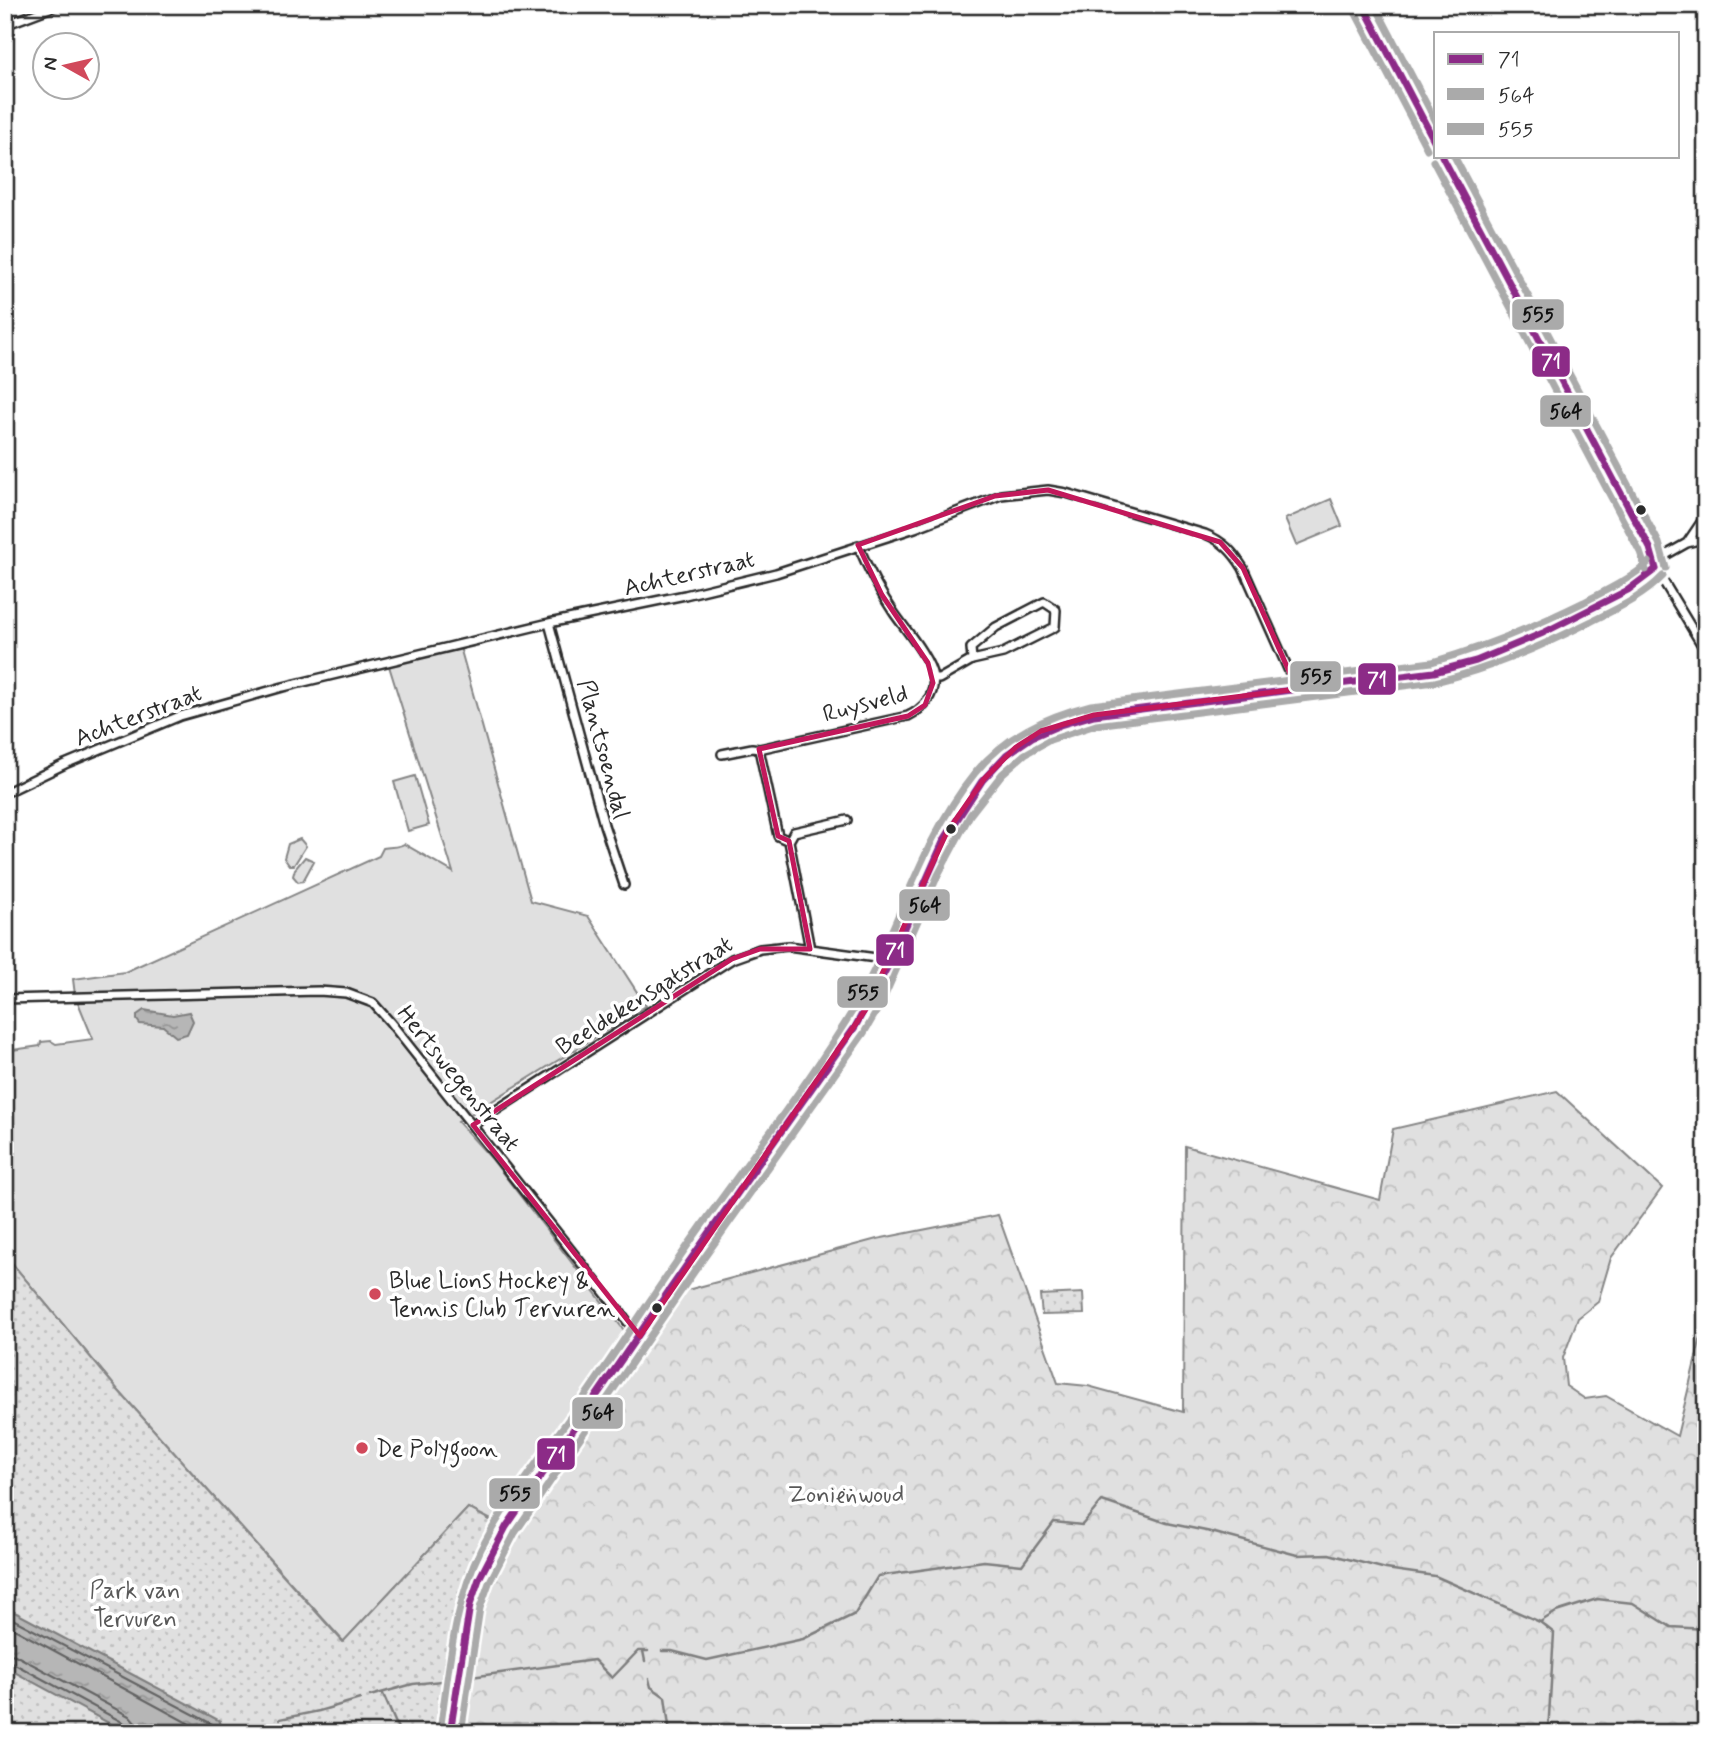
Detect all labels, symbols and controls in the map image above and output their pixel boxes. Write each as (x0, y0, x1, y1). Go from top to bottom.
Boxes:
north arrow (32, 32, 102, 102)
legend (1434, 32, 1680, 158)
text: 71 (1498, 46, 1520, 74)
text: N (37, 56, 64, 72)
text: 564 (1498, 82, 1535, 110)
text: 555 (1498, 116, 1533, 144)
line badge: 555 (1511, 298, 1565, 331)
text: 555 (1522, 303, 1554, 328)
line badge: 71 (1531, 345, 1571, 378)
text: 71 (1541, 350, 1561, 375)
line badge: 564 (1539, 394, 1592, 428)
text: 564 (1549, 400, 1583, 425)
unlabelled marker (1634, 503, 1648, 517)
street label: Achterstraat (621, 544, 758, 605)
line badge: 555 (1289, 660, 1342, 693)
line badge: 71 (1357, 662, 1397, 696)
text: 555 (1300, 665, 1332, 690)
text: 71 (1367, 668, 1387, 693)
street label: Plantsoendal (569, 676, 636, 823)
street label: Achterstraat (71, 678, 206, 755)
street label: Ruysveld (819, 678, 911, 731)
unlabelled marker (944, 822, 958, 836)
line badge: 564 (898, 888, 951, 922)
text: 564 (908, 894, 942, 919)
street label: Beeldekensgatstraat (551, 929, 739, 1063)
line badge: 71 (875, 933, 915, 967)
text: 71 (885, 939, 905, 964)
line badge: 555 (836, 975, 889, 1009)
text: 555 (847, 981, 879, 1006)
street label: Hertswegenstraat (388, 999, 526, 1160)
place label: Blue Lions Hockey & Tennis Club Tervuren (389, 1266, 616, 1325)
marker: Blue Lions Hockey & Tennis Club Tervuren (367, 1286, 383, 1302)
unlabelled marker (650, 1301, 664, 1315)
line badge: 564 (571, 1396, 624, 1430)
text: 564 (581, 1401, 615, 1426)
place label: De Polygoon (376, 1434, 498, 1468)
line badge: 71 (536, 1437, 576, 1471)
marker: De Polygoon (354, 1440, 370, 1456)
text: 71 (546, 1443, 566, 1468)
line badge: 555 (488, 1477, 541, 1510)
park label: Zoniënwoud (788, 1480, 904, 1511)
text: 555 (499, 1482, 531, 1507)
park label: Park van Tervuren (89, 1576, 181, 1635)

